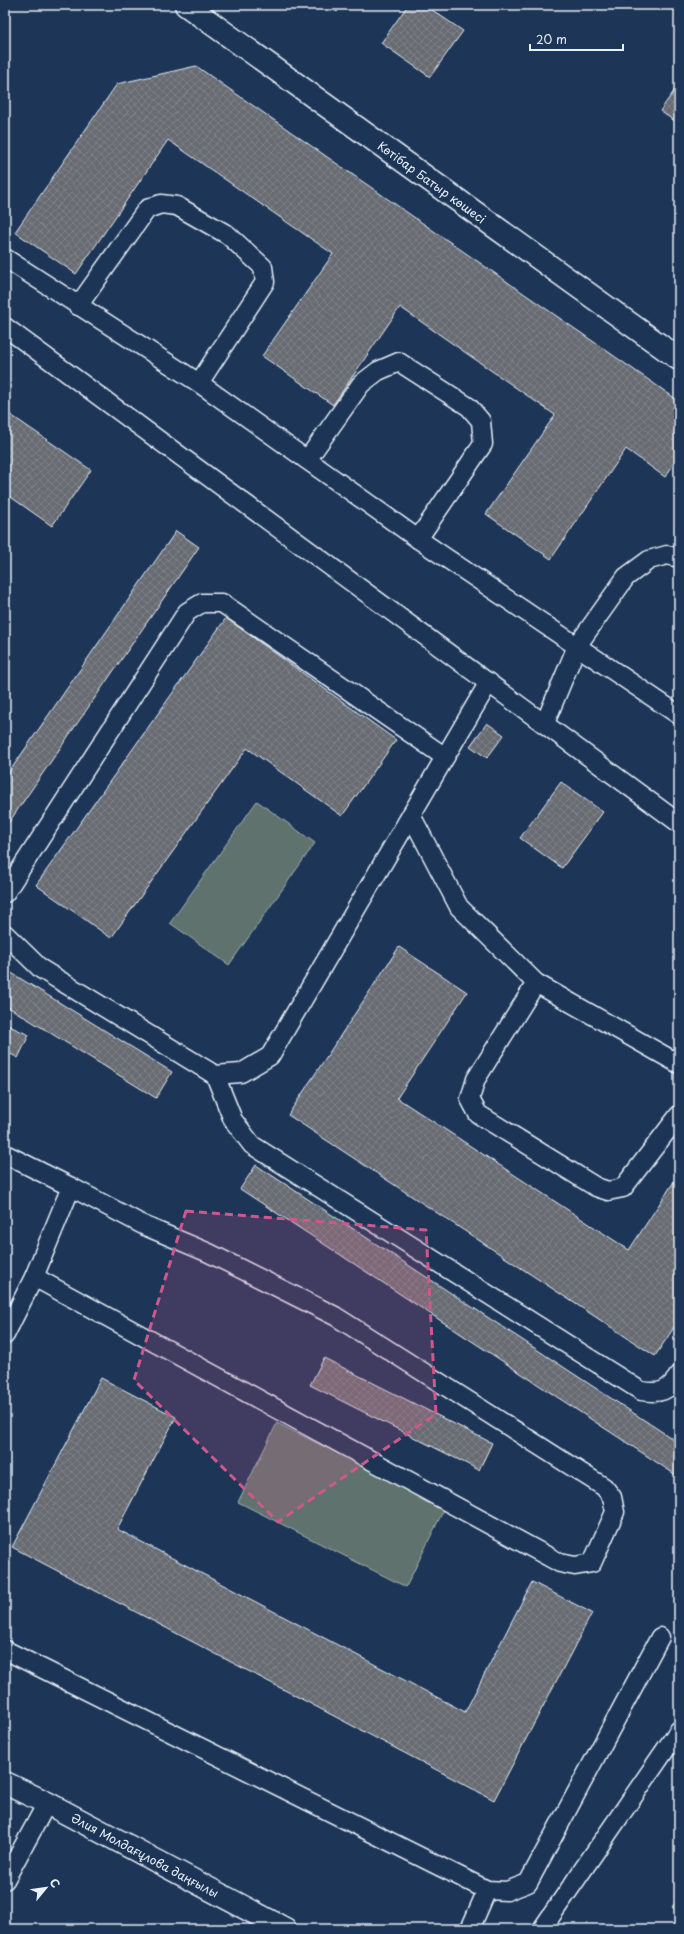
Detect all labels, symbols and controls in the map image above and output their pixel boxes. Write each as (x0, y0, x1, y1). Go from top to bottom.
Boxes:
scale bar (530, 26, 623, 52)
text: 20 m (536, 30, 567, 48)
street label: Көтібар Батыр көшесі (374, 137, 490, 227)
street label: Әлия Молдағұлова даңғылы (68, 1808, 222, 1902)
north arrow (26, 1868, 66, 1908)
text: С (46, 1875, 65, 1891)

